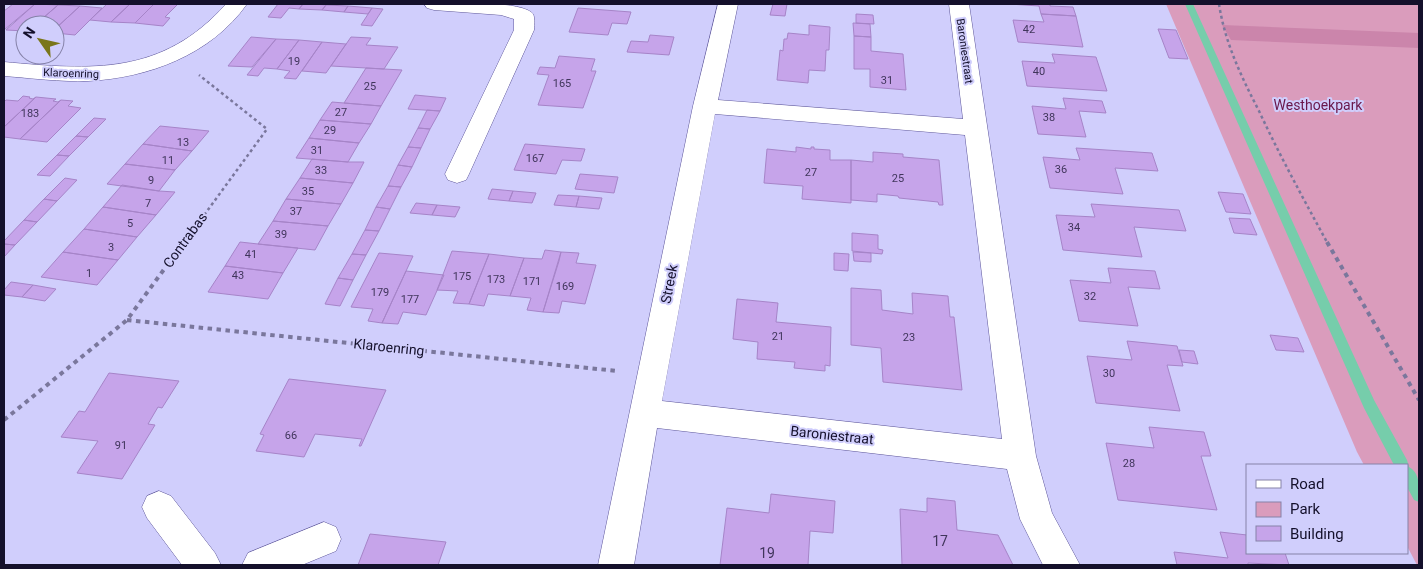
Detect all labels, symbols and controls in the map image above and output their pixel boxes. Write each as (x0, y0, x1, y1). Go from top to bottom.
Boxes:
north arrow (15, 15, 65, 65)
street label: Baroniestraat (953, 18, 976, 85)
house number: 42 (1023, 23, 1035, 36)
text: N (20, 24, 39, 41)
house number: 19 (288, 55, 300, 68)
house number: 40 (1033, 65, 1045, 78)
street label: Klaroenring (43, 66, 99, 81)
house number: 31 (881, 74, 893, 87)
house number: 165 (553, 77, 571, 90)
house number: 25 (364, 80, 376, 93)
park label: Westhoekpark (1274, 97, 1363, 113)
house number: 27 (335, 106, 347, 119)
house number: 183 (21, 107, 39, 120)
house number: 38 (1043, 111, 1055, 124)
house number: 29 (324, 124, 336, 137)
house number: 13 (177, 136, 189, 149)
house number: 31 (311, 144, 323, 157)
house number: 167 (526, 152, 544, 165)
house number: 11 (162, 154, 174, 167)
house number: 36 (1055, 163, 1067, 176)
house number: 33 (315, 164, 327, 177)
house number: 27 (805, 166, 817, 179)
house number: 25 (892, 172, 904, 185)
house number: 9 (148, 174, 154, 187)
house number: 35 (302, 185, 314, 198)
house number: 7 (145, 197, 151, 210)
house number: 37 (290, 205, 302, 218)
street label: Contrabas (160, 209, 210, 271)
house number: 5 (127, 217, 133, 230)
house number: 34 (1068, 221, 1080, 234)
house number: 39 (275, 228, 287, 241)
house number: 3 (108, 241, 114, 254)
house number: 41 (245, 248, 257, 261)
street label: Streek (657, 262, 681, 305)
house number: 1 (86, 267, 92, 280)
house number: 43 (232, 269, 244, 282)
house number: 175 (453, 270, 471, 283)
house number: 173 (487, 273, 505, 286)
house number: 171 (523, 275, 541, 288)
house number: 169 (556, 280, 574, 293)
house number: 179 (371, 286, 389, 299)
house number: 32 (1084, 290, 1096, 303)
house number: 177 (401, 293, 419, 306)
house number: 21 (772, 330, 784, 343)
house number: 23 (903, 331, 915, 344)
street label: Klaroenring (353, 335, 425, 359)
house number: 30 (1103, 367, 1115, 380)
street label: Baroniestraat (790, 423, 875, 447)
house number: 66 (285, 429, 297, 442)
house number: 91 (115, 439, 127, 452)
house number: 28 (1123, 457, 1135, 470)
legend (1246, 464, 1408, 554)
text: Road (1290, 475, 1324, 493)
text: Park (1290, 500, 1321, 518)
text: Building (1290, 525, 1344, 543)
house number: 17 (932, 533, 948, 549)
house number: 19 (759, 545, 775, 561)

